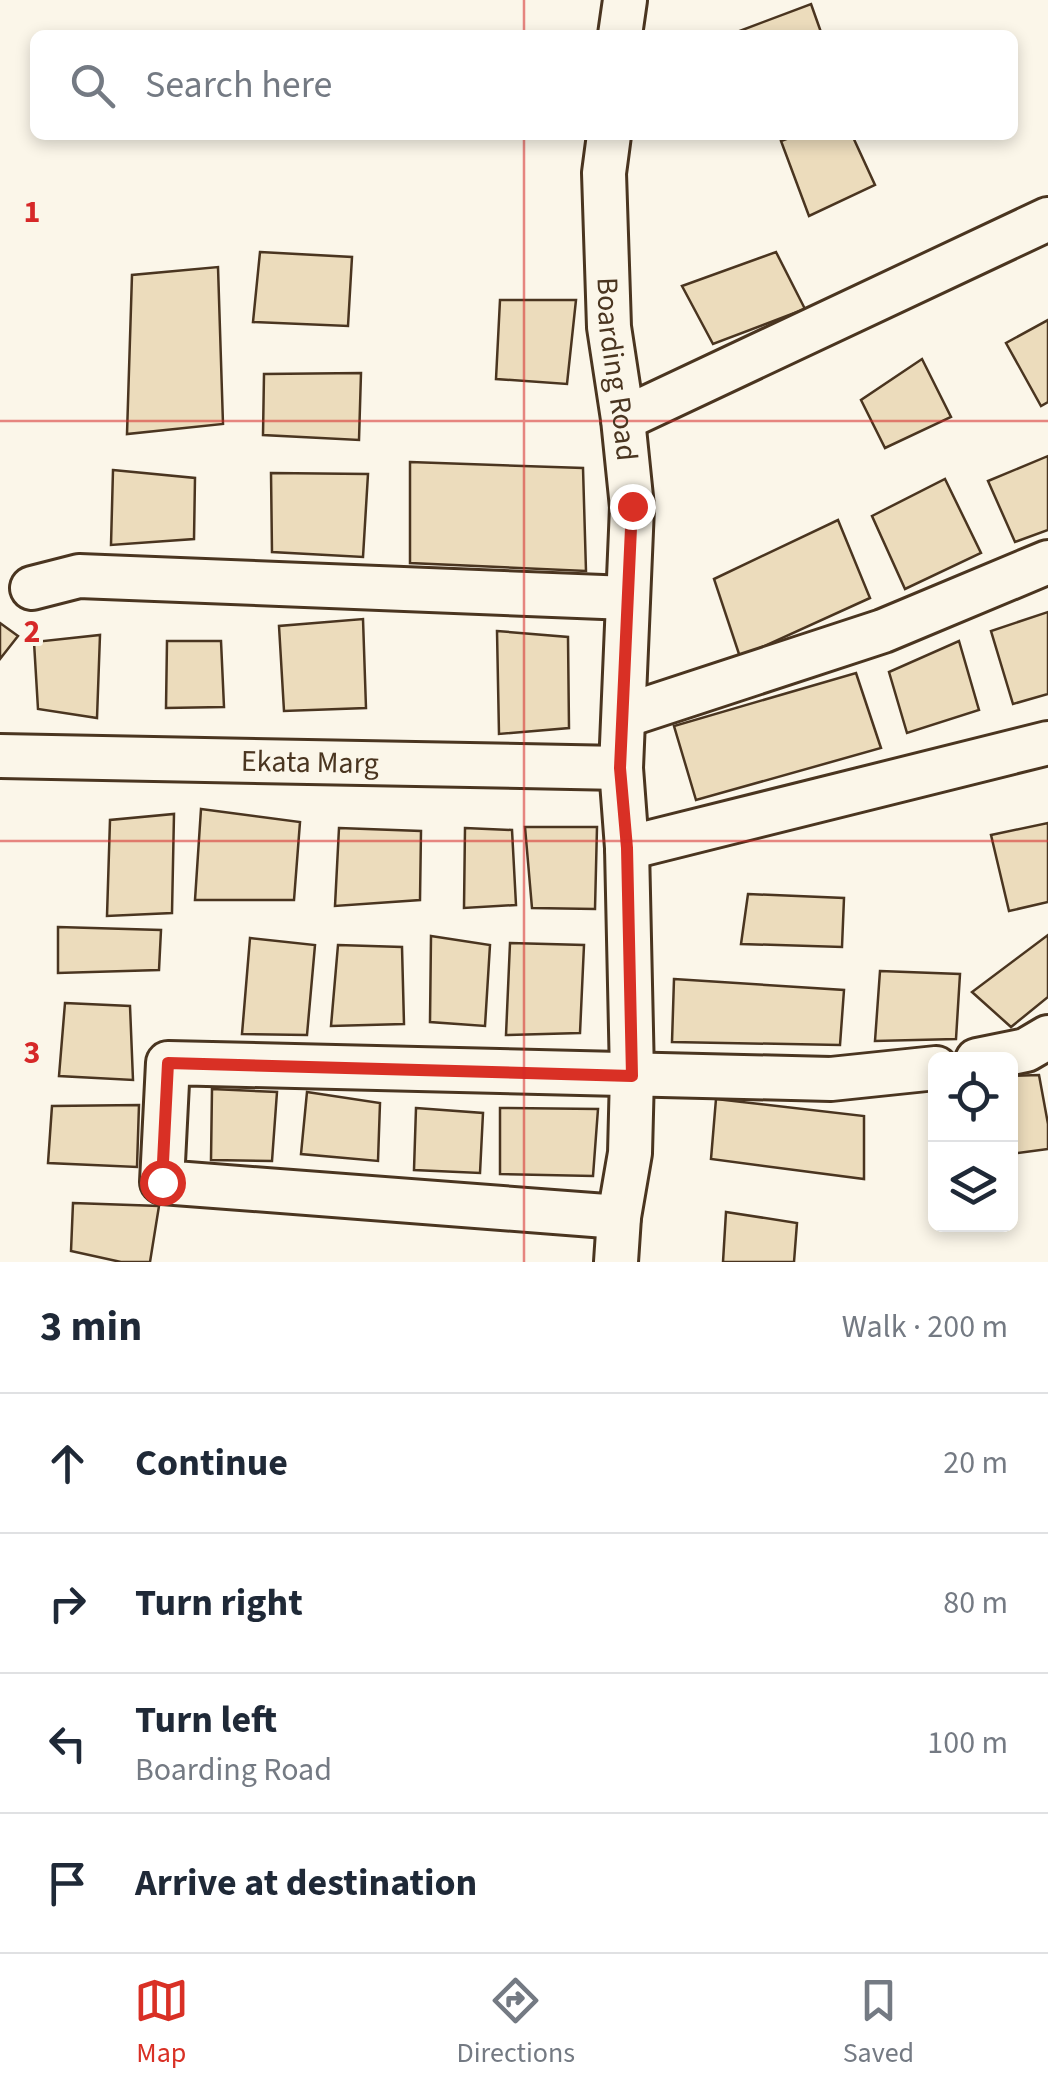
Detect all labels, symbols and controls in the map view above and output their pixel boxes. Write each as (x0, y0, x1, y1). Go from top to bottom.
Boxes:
search box (30, 30, 1018, 140)
icon: search (65, 58, 120, 113)
text: Search here (145, 58, 332, 112)
text: 1 (24, 189, 40, 235)
street label: Boarding Road (585, 277, 648, 463)
route end (610, 484, 656, 530)
text: 2 (24, 609, 40, 655)
street label: Ekata Marg (241, 740, 379, 785)
text: 3 (24, 1030, 40, 1076)
map controls (928, 1052, 1018, 1232)
button: locate (928, 1052, 1018, 1142)
button: layers (928, 1142, 1018, 1232)
route start (140, 1160, 186, 1206)
text: 3 min (40, 1297, 142, 1357)
text: Walk · 200 m (842, 1304, 1008, 1350)
icon: ahead (40, 1436, 95, 1491)
text: Continue (135, 1436, 288, 1490)
text: 20 m (943, 1440, 1008, 1486)
icon: right (40, 1576, 95, 1631)
text: Turn right (135, 1576, 303, 1630)
text: 80 m (943, 1580, 1008, 1626)
text: Turn left (135, 1693, 277, 1747)
icon: left (40, 1716, 95, 1771)
text: 100 m (927, 1720, 1008, 1766)
text: Boarding Road (135, 1747, 332, 1793)
icon: arrive (40, 1856, 95, 1911)
text: Arrive at destination (135, 1856, 477, 1910)
tab: Map (134, 1973, 189, 2073)
tab: Directions (457, 1973, 575, 2073)
tab: Saved (843, 1973, 914, 2073)

